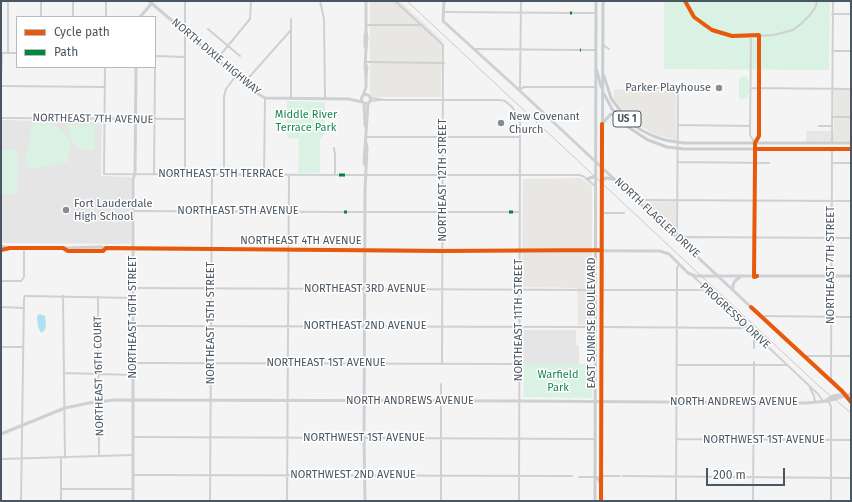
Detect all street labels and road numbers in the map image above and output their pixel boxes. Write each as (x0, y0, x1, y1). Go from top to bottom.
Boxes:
street label: NORTH DIXIE HIGHWAY (169, 16, 263, 98)
street label: NORTHEAST 7TH AVENUE (32, 111, 154, 127)
road number: US 1 (613, 111, 641, 127)
street label: NORTHEAST 12TH STREET (436, 119, 450, 241)
street label: NORTHEAST 5TH TERRACE (158, 167, 284, 181)
street label: NORTH FLAGLER DRIVE (612, 175, 702, 261)
street label: NORTHEAST 5TH AVENUE (177, 204, 299, 218)
street label: NORTHEAST 7TH STREET (824, 206, 838, 324)
street label: NORTHEAST 4TH AVENUE (240, 234, 362, 248)
street label: NORTHEAST 16TH STREET (126, 256, 140, 378)
street label: EAST SUNRISE BOULEVARD (585, 258, 599, 388)
street label: NORTHEAST 11TH STREET (512, 259, 526, 381)
street label: NORTHEAST 15TH STREET (204, 262, 218, 384)
street label: PROGRESSO DRIVE (697, 280, 773, 352)
street label: NORTHEAST 3RD AVENUE (304, 282, 426, 296)
street label: NORTHEAST 16TH COURT (91, 316, 107, 436)
street label: NORTHEAST 2ND AVENUE (303, 319, 427, 333)
street label: NORTHEAST 1ST AVENUE (266, 356, 386, 370)
street label: NORTH ANDREWS AVENUE (346, 394, 474, 408)
street label: NORTH ANDREWS AVENUE (670, 395, 798, 409)
street label: NORTHWEST 1ST AVENUE (303, 431, 425, 445)
street label: NORTHWEST 1ST AVENUE (703, 433, 825, 447)
street label: NORTHWEST 2ND AVENUE (290, 468, 416, 482)

